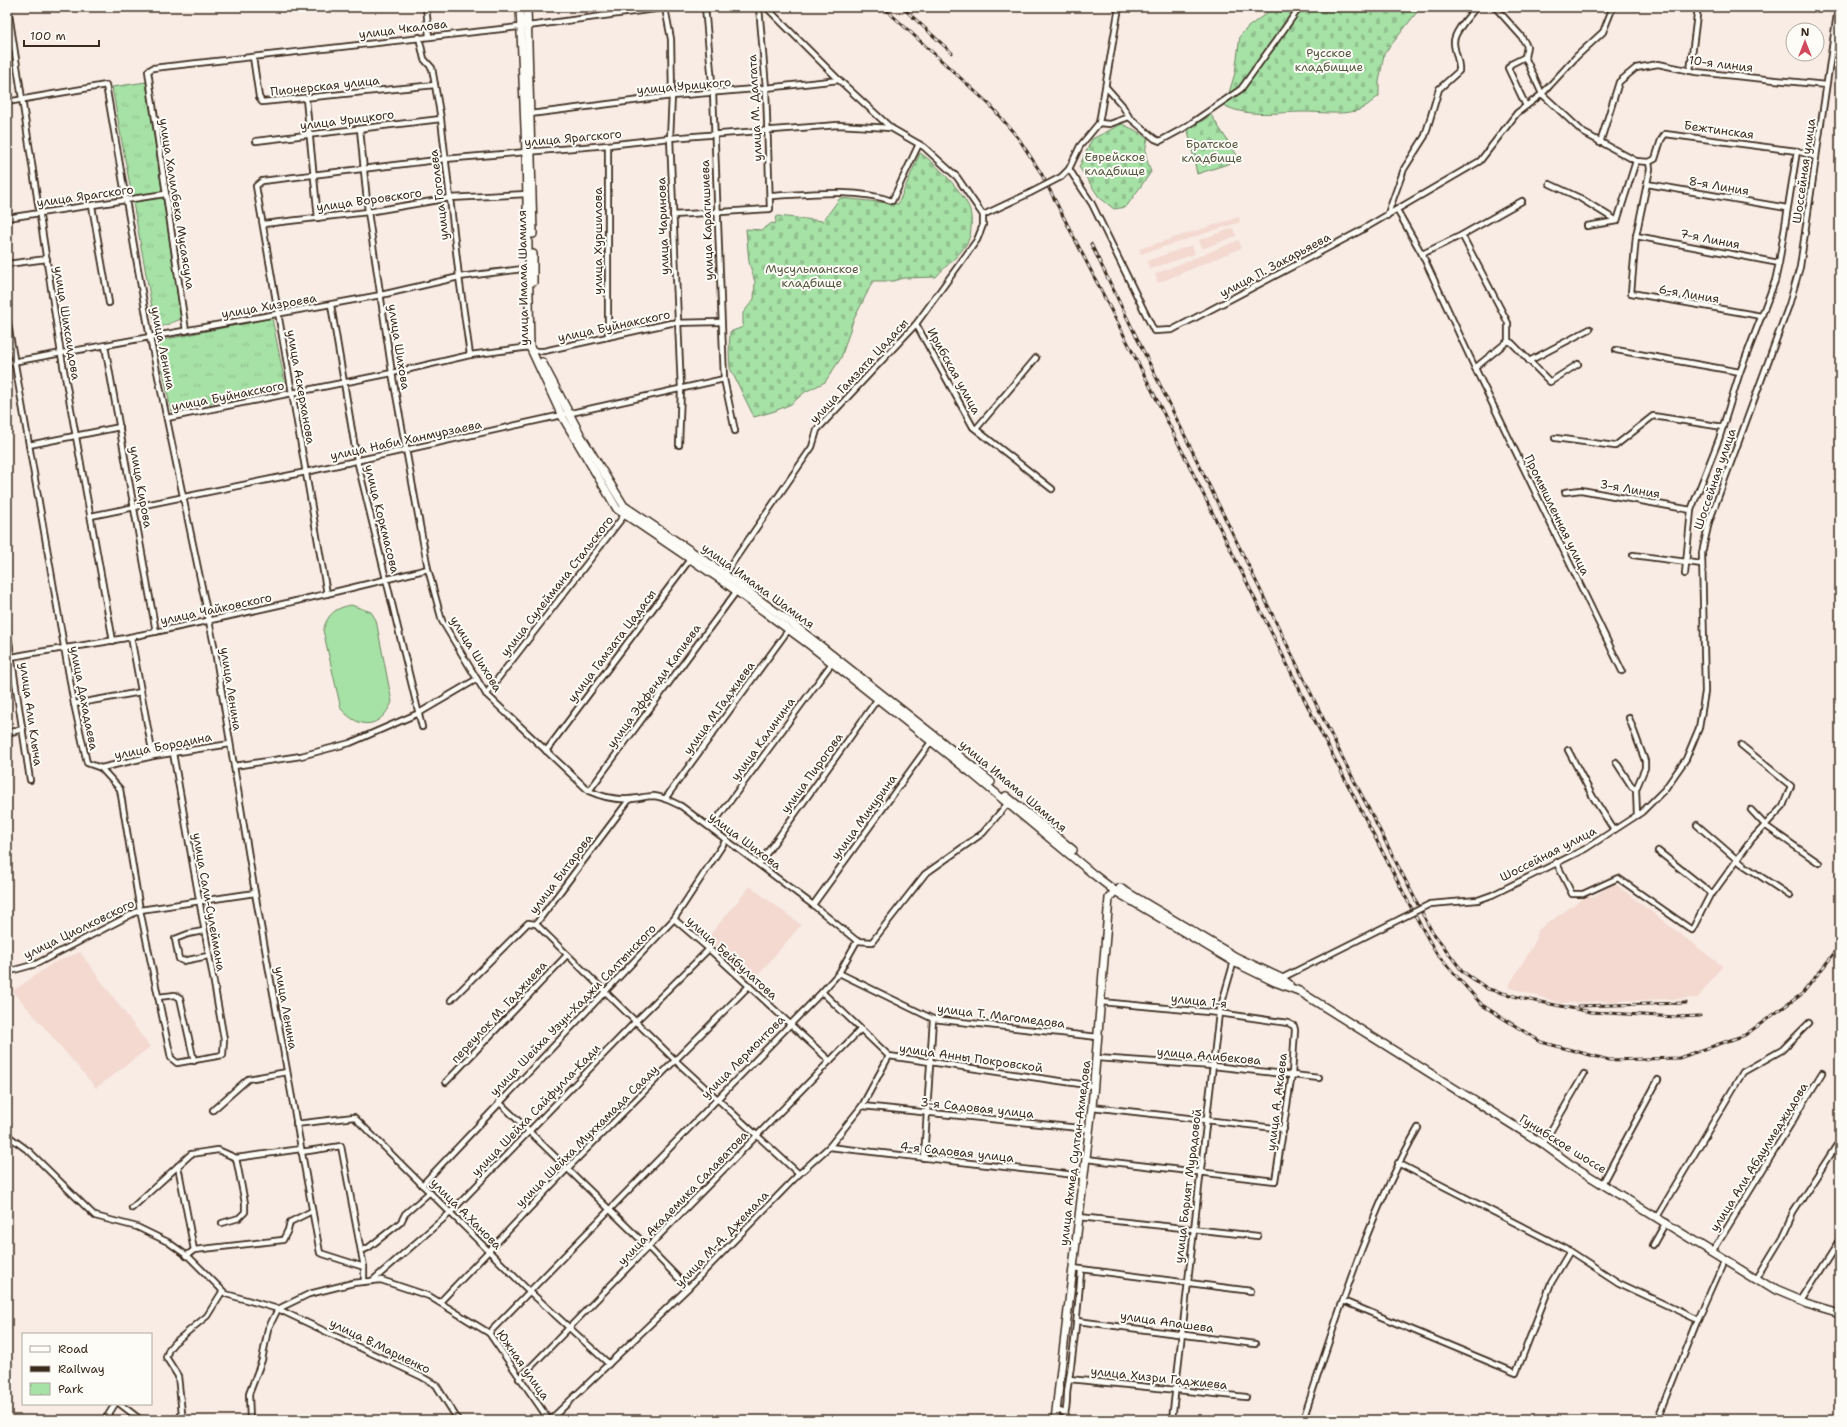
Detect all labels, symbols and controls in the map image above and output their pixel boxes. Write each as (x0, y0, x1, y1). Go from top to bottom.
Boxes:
street label: улица Чкалова (358, 16, 449, 42)
scale bar (24, 22, 99, 48)
north arrow (1785, 22, 1825, 62)
text: N (1801, 25, 1810, 40)
text: 100 m (30, 28, 66, 44)
park label: Русское кладбищие (1295, 45, 1363, 75)
street label: 10-я линия (1688, 52, 1754, 76)
street label: улица М. Далгата (744, 54, 766, 162)
street label: Пионерская улица (270, 72, 381, 100)
street label: улица Урицкого (636, 74, 732, 98)
street label: улица Урицкого (299, 106, 395, 134)
street label: улица Халилбека Мусаясула (156, 117, 199, 291)
street label: Бежтинская (1683, 117, 1755, 143)
street label: Шоссейная улица (1789, 117, 1819, 225)
street label: улица Ярагского (524, 126, 622, 150)
park label: Братское кладбище (1182, 136, 1243, 166)
street label: улица Гоголева (425, 148, 453, 241)
park label: Еврейское кладбище (1085, 149, 1146, 179)
street label: улица Карагишиева (697, 159, 717, 281)
street label: 8-я Линия (1688, 173, 1750, 199)
street label: улица Чаринова (653, 176, 673, 275)
street label: улица Ярагского (35, 181, 135, 211)
street label: улица Воровского (315, 185, 423, 215)
street label: улица Хуршилова (590, 187, 606, 295)
street label: улица Имама Шамиля (514, 210, 532, 346)
street label: 7-я Линия (1679, 225, 1741, 253)
street label: улица П. Закарьяева (1217, 229, 1334, 301)
park label: Мусульманское кладбище (765, 261, 859, 291)
street label: улица Шихсаидова (50, 265, 84, 382)
street label: 6-я Линия (1658, 281, 1720, 307)
street label: улица Хизроева (220, 290, 318, 322)
street label: улица Шихова (384, 303, 414, 392)
street label: улица Ленина (147, 305, 179, 391)
street label: улица Буйнакского (556, 306, 672, 346)
street label: улица Гамзата Цадасы (806, 315, 912, 427)
street label: Ирибская улица (924, 325, 985, 418)
street label: улица Аскерханова (283, 328, 319, 446)
street label: улица Буйнакского (170, 377, 286, 415)
street label: улица Наби Ханмурзаева (329, 416, 484, 464)
street label: Шоссейная улица (1690, 426, 1740, 532)
street label: улица Кирова (126, 445, 156, 530)
street label: Промышленная улица (1521, 452, 1593, 578)
street label: улица Коркмасова (361, 463, 403, 576)
street label: 3-я Линия (1599, 476, 1661, 502)
street label: улица Сулеймана Стальского (497, 512, 617, 660)
street label: улица Имама Шамиля (698, 540, 818, 632)
street label: улица Гамзата Цадасы (564, 586, 660, 706)
street label: улица Чайковского (159, 589, 273, 629)
street label: улица Шихова (446, 613, 506, 695)
street label: улица Эффенди Капиева (603, 620, 705, 751)
street label: улица Дахадаева (66, 644, 102, 752)
street label: улица Ленина (217, 646, 246, 732)
street label: улица М.Гаджиева (680, 658, 759, 758)
street label: улица Али Клыча (16, 661, 46, 767)
street label: улица Калинина (727, 694, 799, 784)
street label: улица Бородина (113, 729, 213, 763)
street label: улица Пирогова (777, 729, 847, 816)
street label: улица Имама Шамиля (956, 736, 1070, 836)
street label: улица Мичурина (828, 771, 901, 863)
street label: улица Шихова (706, 809, 785, 874)
street label: Шоссейная улица (1497, 823, 1599, 885)
street label: улица Битарова (526, 830, 597, 917)
street label: улица Сали-Сулеймана (189, 831, 229, 973)
street label: улица Циолковского (21, 895, 137, 963)
street label: улица Бейбулатова (683, 913, 781, 1003)
street label: улица Шейха Узун-Хаджи Салтынского (486, 921, 660, 1099)
street label: переулок М. Гаджиева (447, 957, 551, 1067)
street label: улица Ленина (271, 965, 301, 1051)
street label: улица 1-я (1170, 990, 1228, 1012)
street label: улица Т. Магомедова (936, 1000, 1066, 1032)
street label: улица Лермонтова (698, 1011, 789, 1102)
street label: улица Шейха Сайфулла-Кади (468, 1040, 604, 1180)
street label: улица Анны Покровской (898, 1040, 1044, 1076)
street label: улица Алибекова (1156, 1043, 1262, 1069)
street label: улица А. Акаева (1263, 1052, 1291, 1152)
street label: улица Ахмед Султан-Ахмедова (1056, 1059, 1094, 1247)
street label: улица Шейха Муххамада Сааду (512, 1061, 662, 1211)
street label: улица Али Абдулмеджидова (1706, 1079, 1812, 1235)
street label: 3-я Садовая улица (919, 1094, 1035, 1122)
street label: улица Барият Мурадовой (1171, 1108, 1205, 1264)
street label: Гунибское шоссе (1516, 1111, 1610, 1177)
street label: улица Академика Салаватова (614, 1127, 752, 1269)
street label: 4-я Садовая улица (899, 1138, 1015, 1166)
street label: улица А.Ханова (427, 1175, 506, 1254)
street label: улица М-А. Джемала (672, 1187, 773, 1291)
street label: улица Апашева (1119, 1308, 1215, 1337)
street label: улица В.Мариенко (327, 1315, 433, 1377)
street label: Южная улица (493, 1327, 553, 1403)
legend (22, 1333, 152, 1405)
text: Road (58, 1341, 89, 1357)
text: Railway (58, 1361, 105, 1377)
street label: улица Хизри Гаджиева (1090, 1363, 1229, 1393)
text: Park (58, 1381, 84, 1397)

